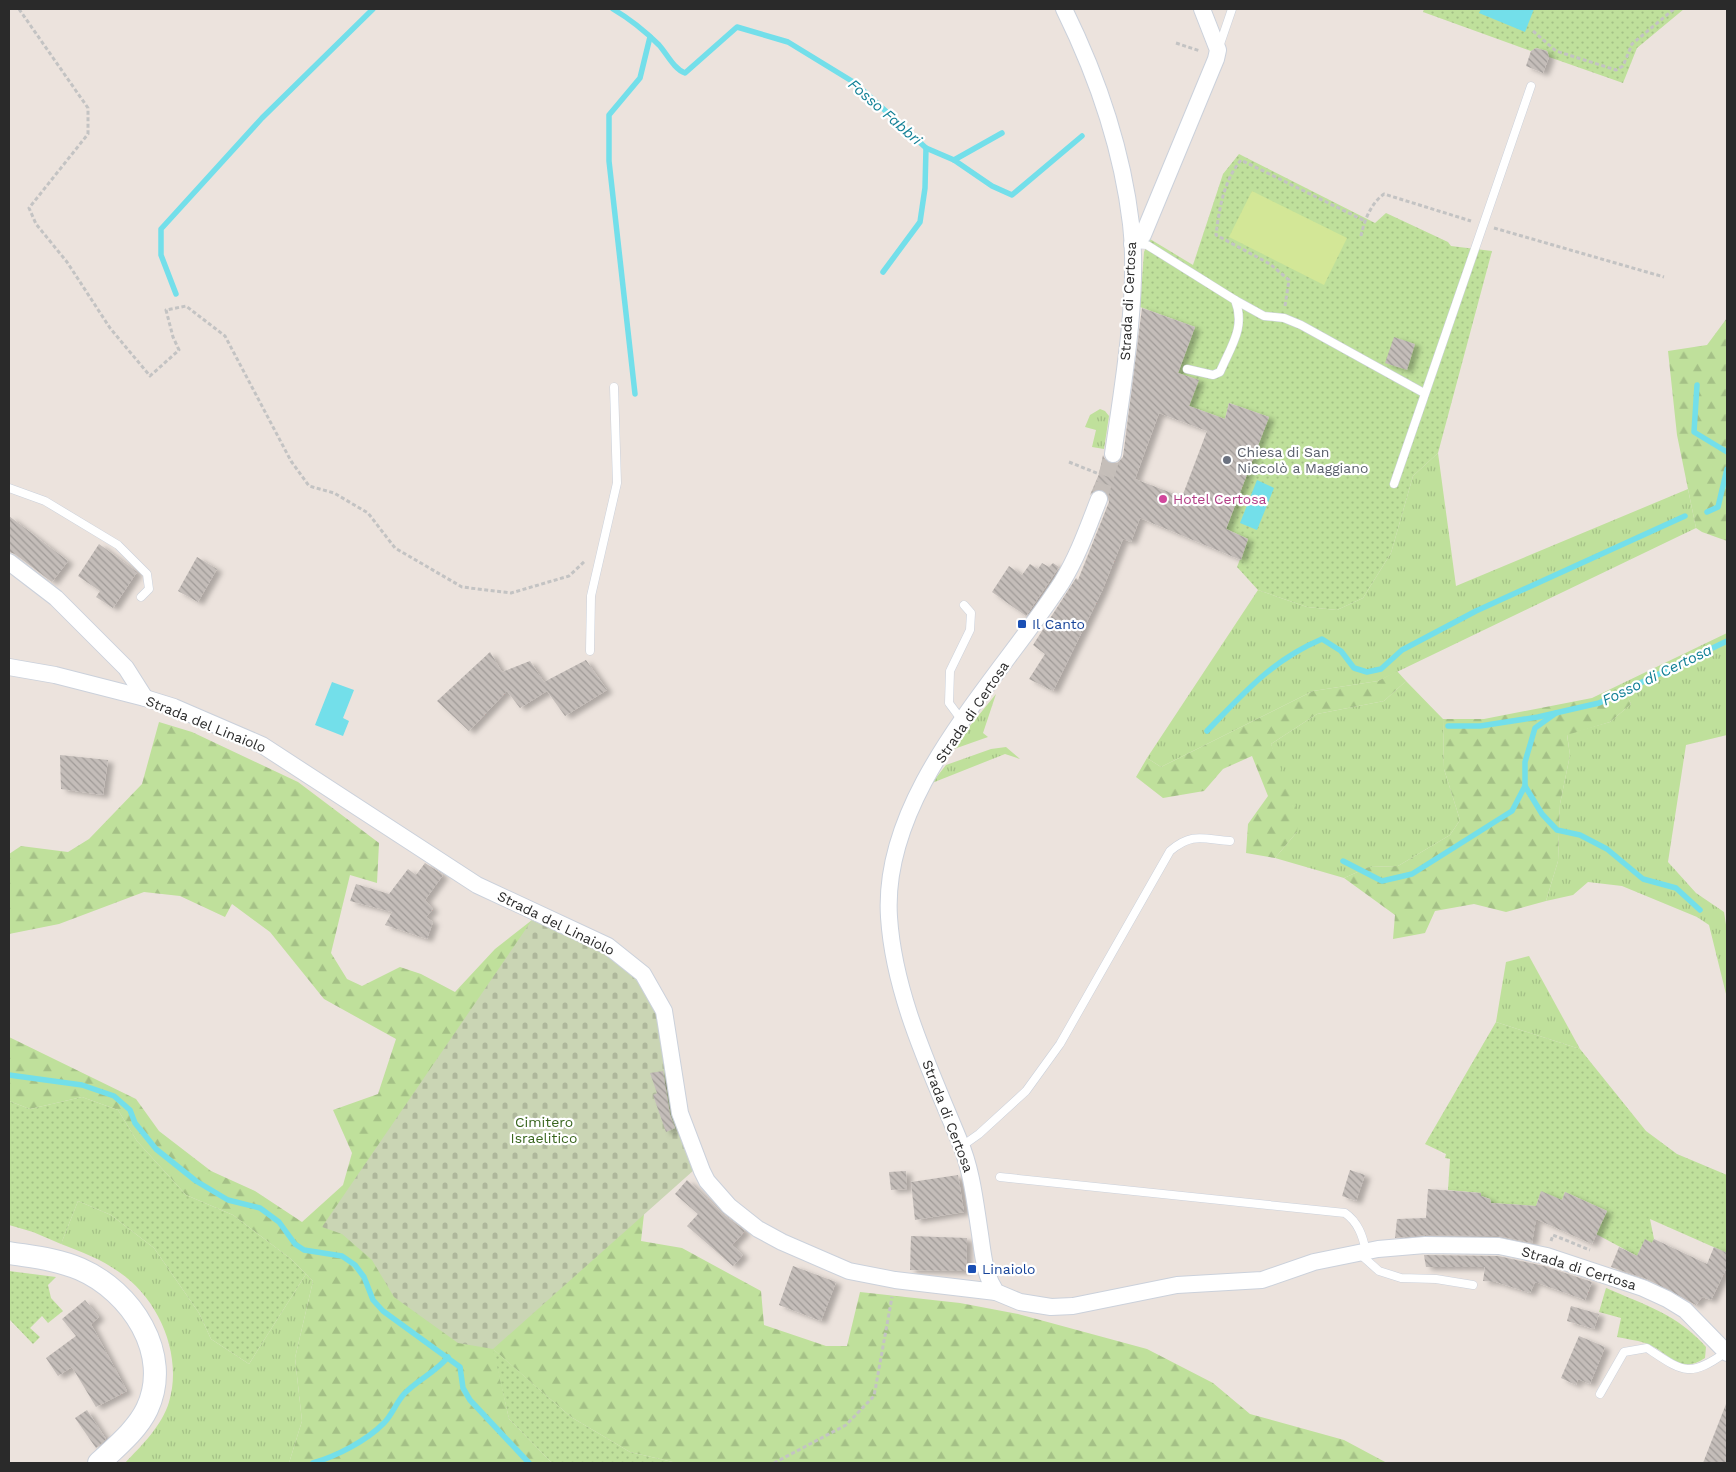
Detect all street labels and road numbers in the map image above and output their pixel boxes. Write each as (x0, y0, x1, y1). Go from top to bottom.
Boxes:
street label: Strada di Certosa (1117, 241, 1139, 361)
street label: Strada di Certosa (932, 658, 1012, 766)
street label: Strada del Linaiolo (143, 693, 269, 755)
street label: Strada del Linaiolo (495, 888, 617, 958)
street label: Strada di Certosa (919, 1057, 977, 1175)
street label: Strada di Certosa (1520, 1243, 1638, 1293)

